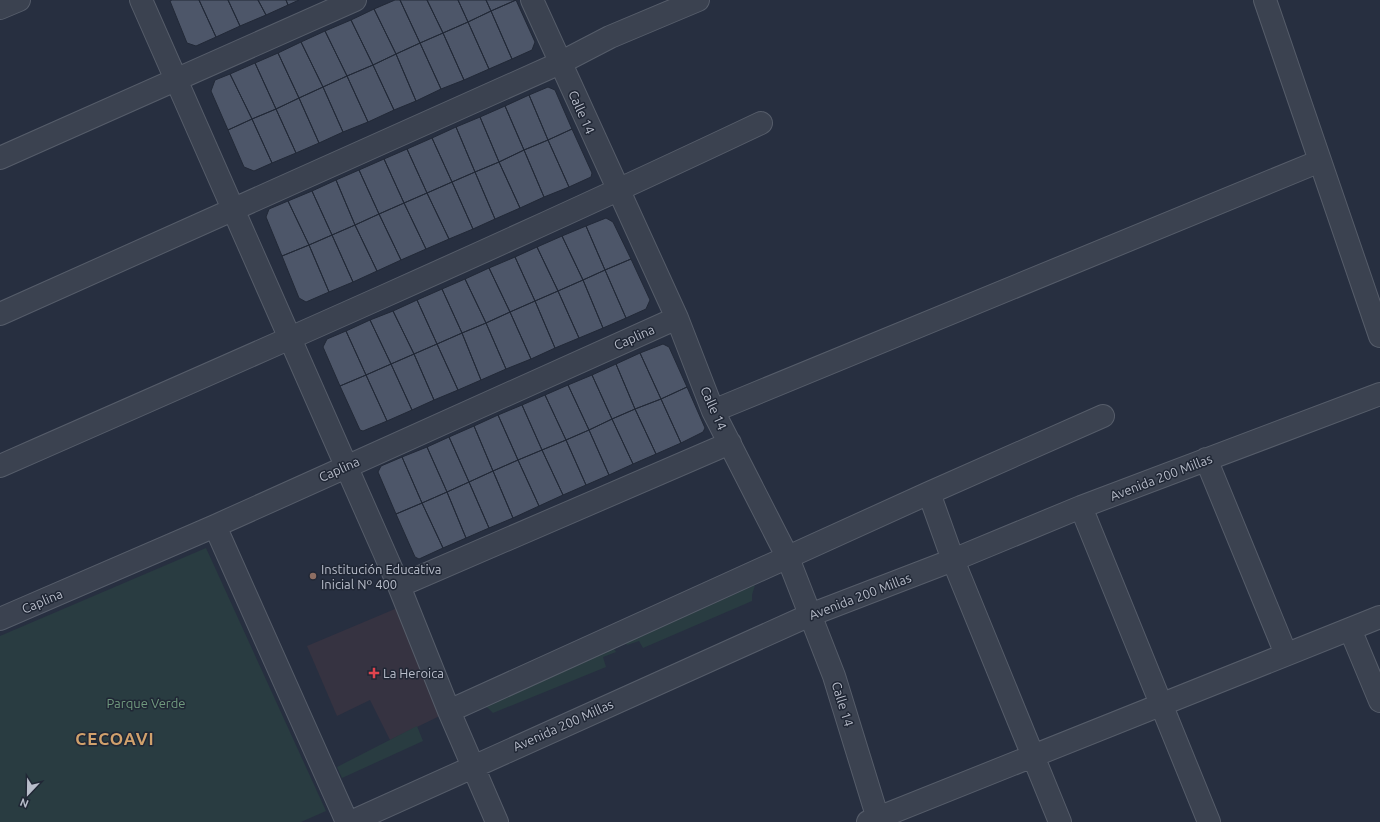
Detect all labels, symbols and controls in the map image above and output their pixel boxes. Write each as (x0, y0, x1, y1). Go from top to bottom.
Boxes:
street label: Calle 14 (566, 88, 598, 136)
street label: Caplina (612, 322, 656, 352)
street label: Calle 14 (698, 384, 730, 432)
street label: Avenida 200 Millas (1108, 451, 1214, 503)
street label: Caplina (317, 454, 361, 484)
place label: Institución Educativa Inicial Nº 400 (321, 562, 442, 591)
street label: Avenida 200 Millas (807, 570, 913, 622)
marker: Institución Educativa Inicial Nº 400 (308, 571, 318, 581)
street label: Caplina (19, 586, 65, 616)
place label: La Heroica (383, 666, 444, 680)
marker: La Heroica (368, 667, 380, 679)
street label: Calle 14 (830, 680, 856, 728)
park label: Parque Verde (106, 696, 186, 710)
street label: Avenida 200 Millas (511, 696, 616, 753)
district label: CECOAVI (75, 729, 155, 748)
north arrow (8, 774, 48, 814)
text: N (18, 796, 30, 810)

